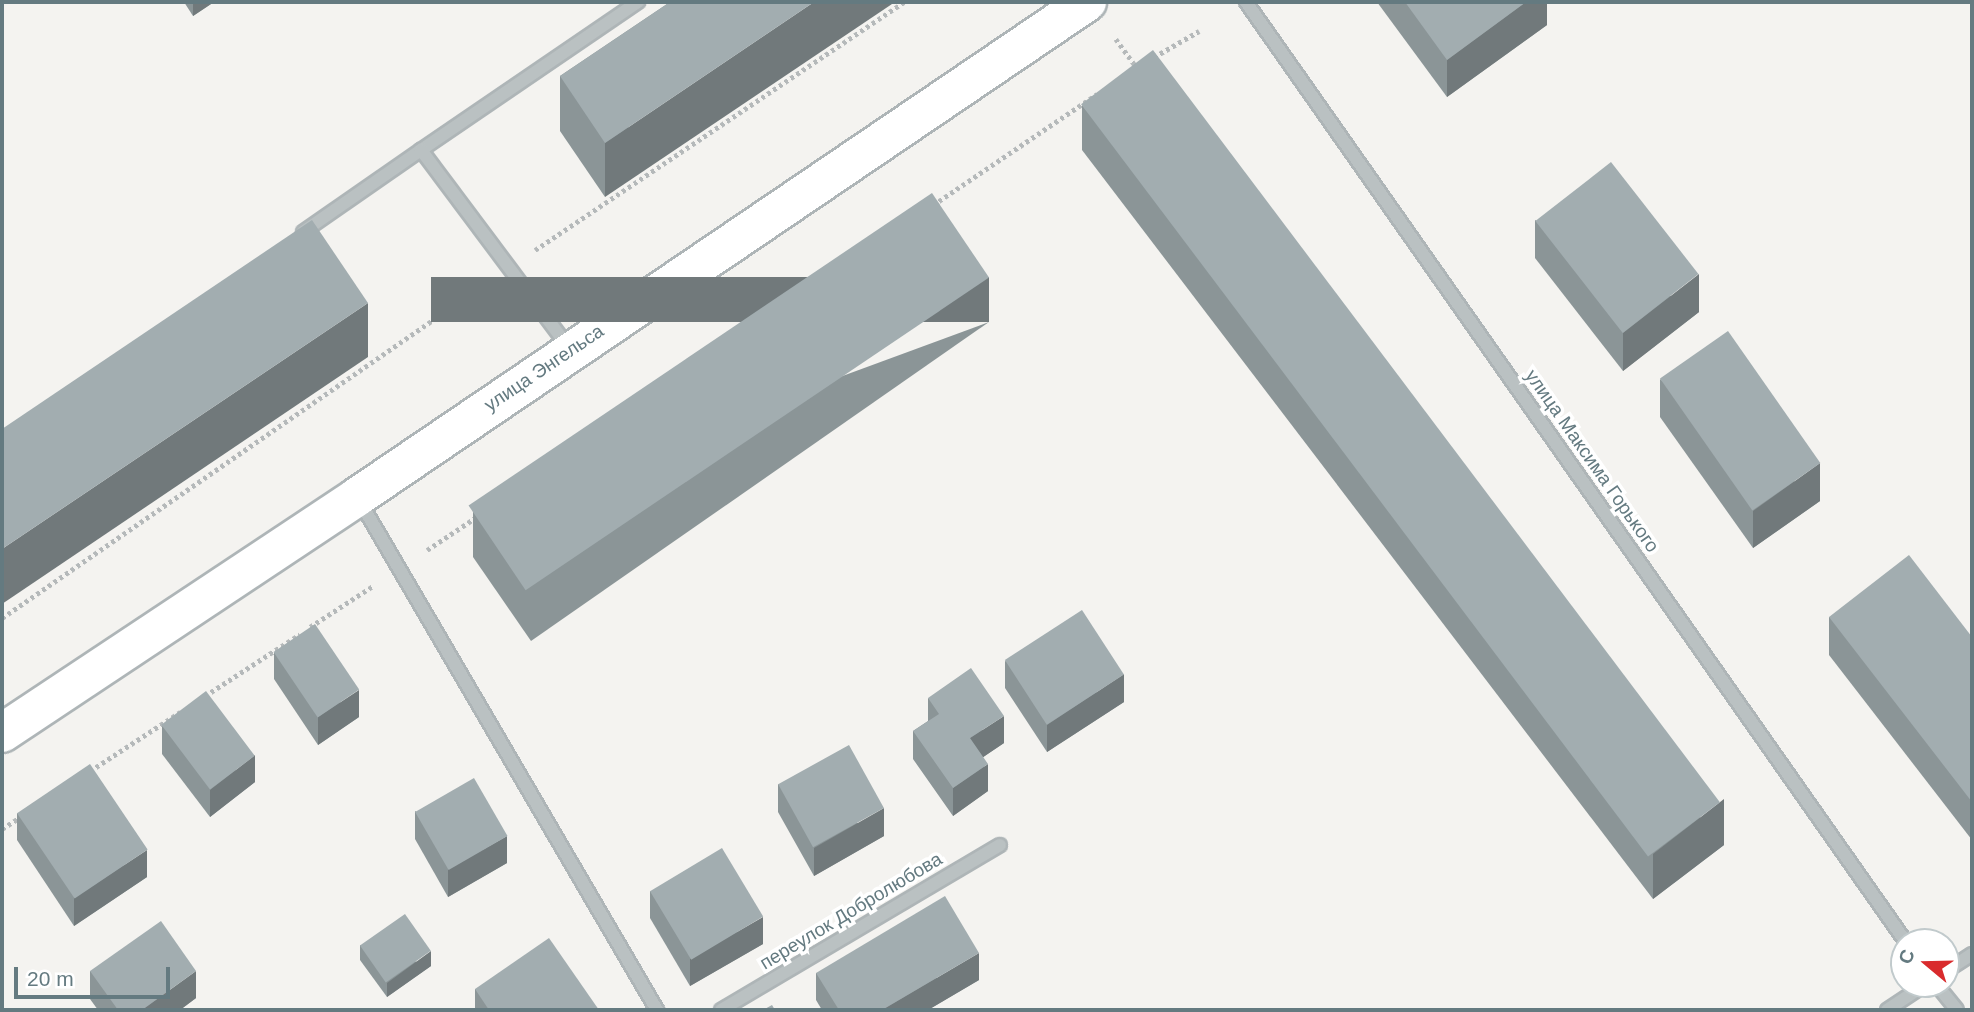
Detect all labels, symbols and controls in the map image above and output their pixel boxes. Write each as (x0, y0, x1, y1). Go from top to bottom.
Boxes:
street label: улица Энгельса (480, 320, 608, 416)
street label: улица Максима Горького (1520, 365, 1664, 557)
street label: переулок Добролюбова (756, 847, 946, 975)
north arrow (1890, 928, 1960, 998)
text: С (1894, 947, 1919, 967)
scale bar (18, 953, 173, 997)
text: 20 m (27, 967, 74, 990)

